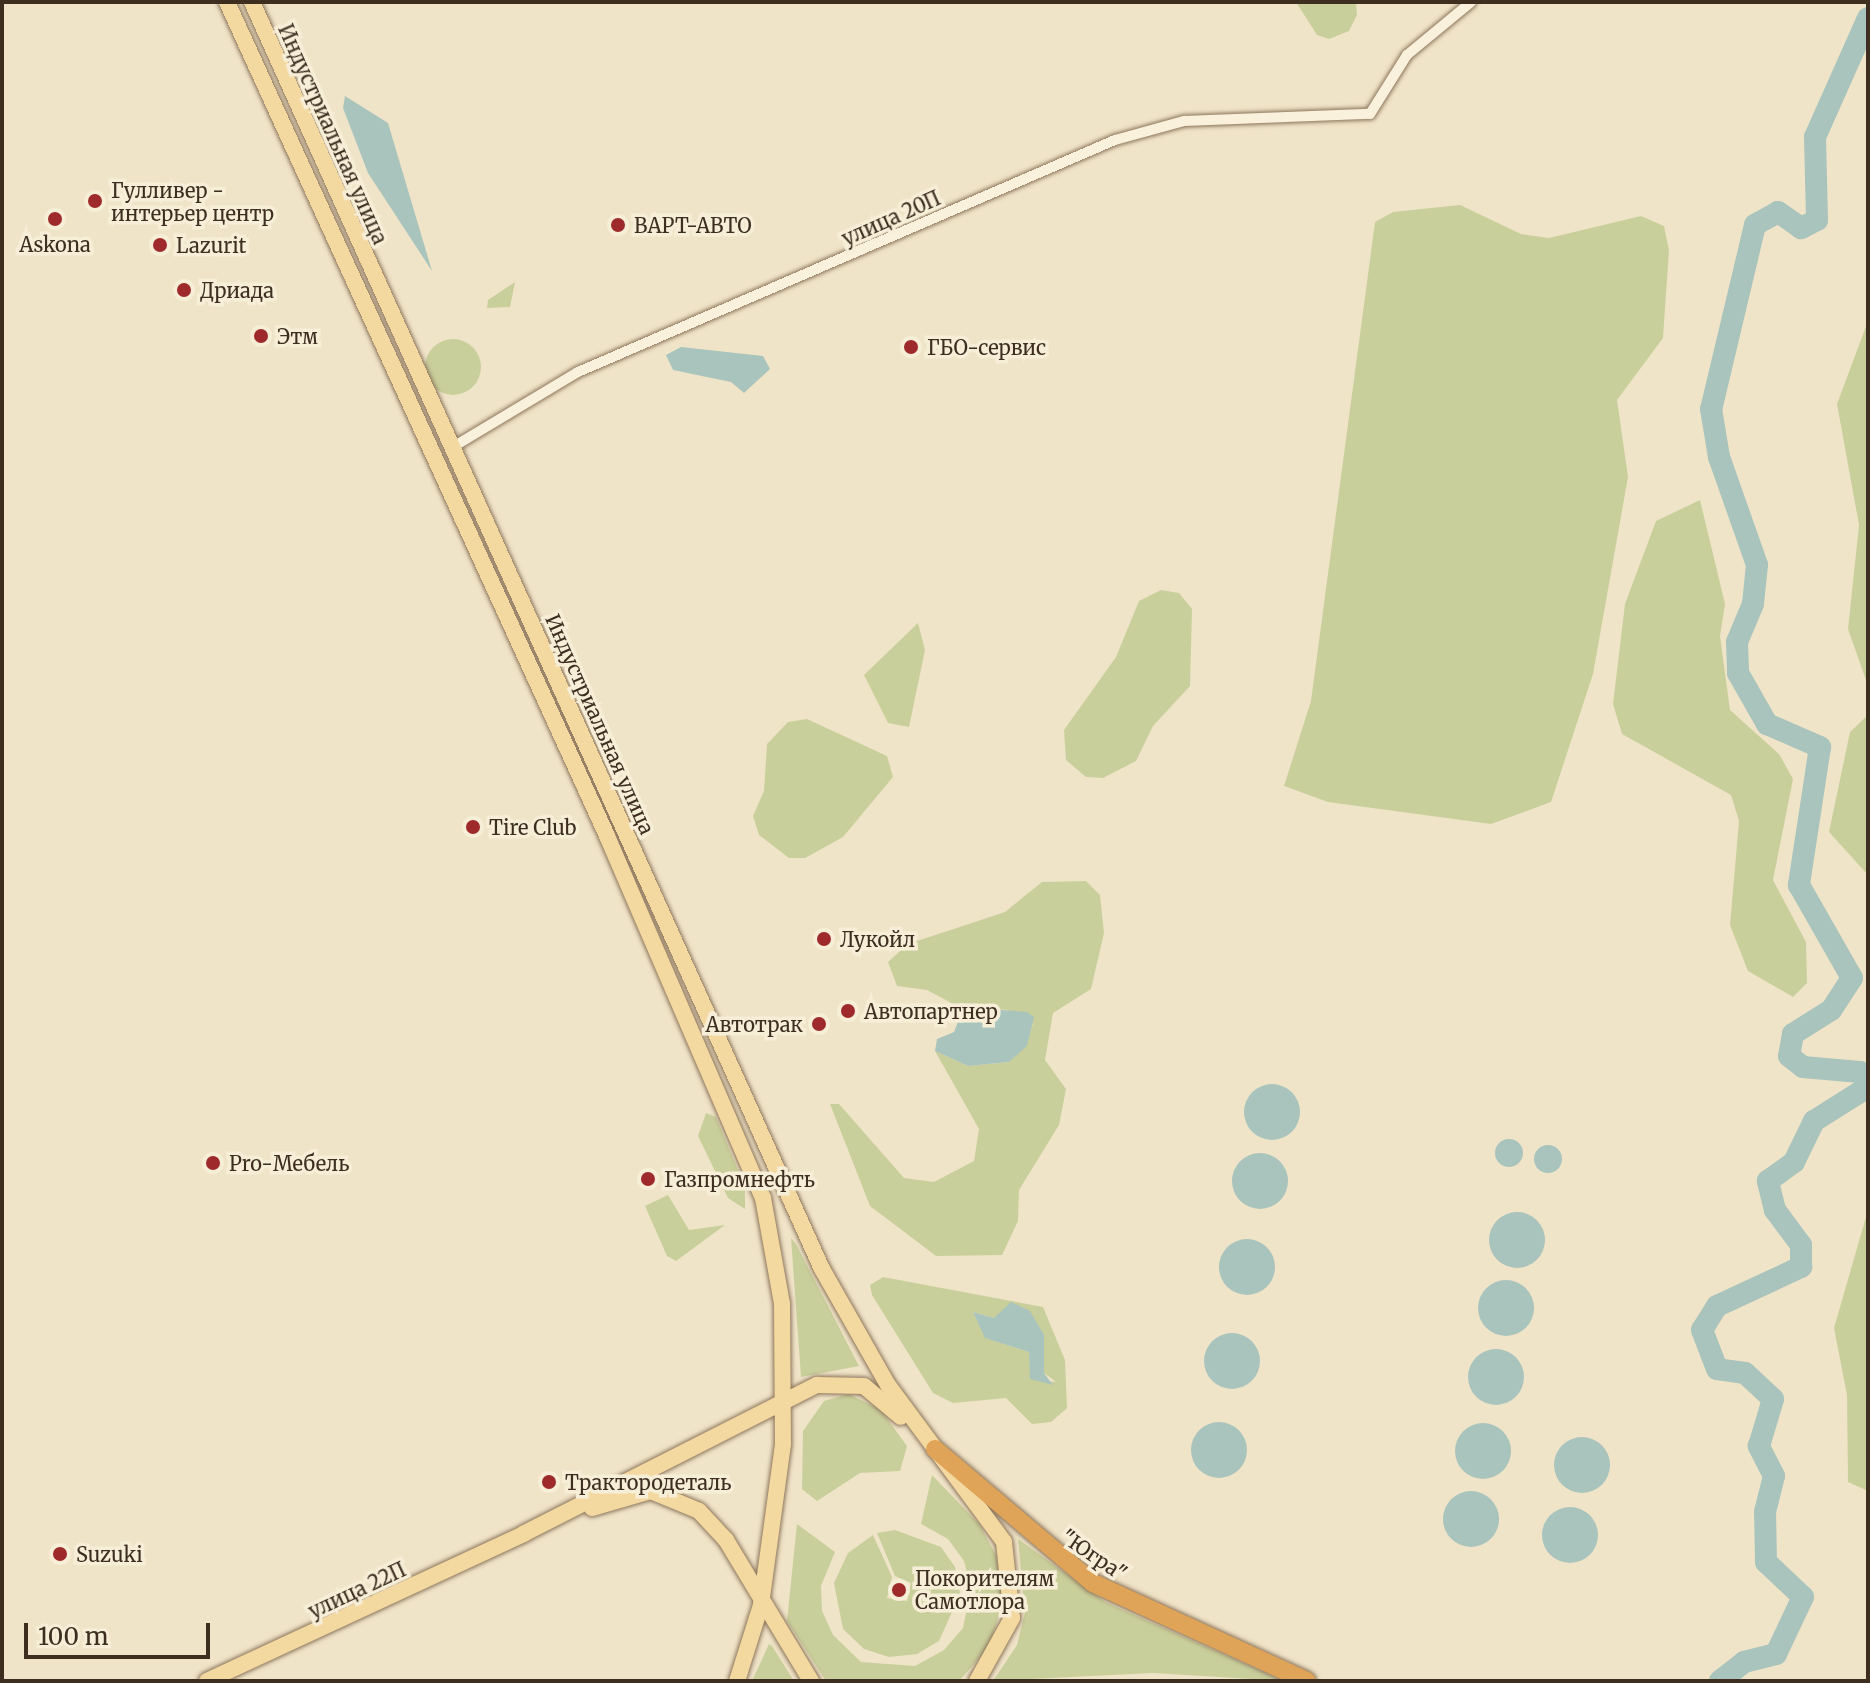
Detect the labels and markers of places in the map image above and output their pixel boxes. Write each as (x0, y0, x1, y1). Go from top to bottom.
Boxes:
place label: Гулливер - интерьер центр (111, 178, 274, 225)
marker: Гулливер - интерьер центр (86, 192, 104, 210)
marker: Askona (46, 210, 64, 228)
place label: ВАРТ-АВТО (634, 213, 752, 237)
marker: ВАРТ-АВТО (609, 216, 627, 234)
place label: Askona (19, 232, 91, 256)
place label: Lazurit (176, 233, 246, 257)
marker: Lazurit (151, 236, 169, 254)
place label: Дриада (200, 278, 274, 302)
marker: Дриада (175, 281, 193, 299)
place label: Этм (277, 324, 318, 348)
marker: Этм (252, 327, 270, 345)
place label: ГБО-сервис (927, 335, 1046, 359)
marker: ГБО-сервис (902, 338, 920, 356)
place label: Tire Club (489, 815, 576, 839)
marker: Tire Club (464, 818, 482, 836)
place label: Лукойл (840, 927, 915, 951)
marker: Лукойл (815, 930, 833, 948)
place label: Автопартнер (864, 999, 998, 1023)
marker: Автопартнер (839, 1002, 857, 1020)
place label: Автотрак (705, 1012, 803, 1036)
marker: Автотрак (810, 1015, 828, 1033)
place label: Pro-Мебель (229, 1151, 349, 1175)
marker: Pro-Мебель (204, 1154, 222, 1172)
place label: Газпромнефть (664, 1167, 815, 1191)
marker: Газпромнефть (639, 1170, 657, 1188)
place label: Трактородеталь (565, 1470, 731, 1494)
marker: Трактородеталь (540, 1473, 558, 1491)
place label: Suzuki (76, 1542, 143, 1566)
marker: Suzuki (51, 1545, 69, 1563)
place label: Покорителям Самотлора (915, 1566, 1054, 1613)
marker: Покорителям Самотлора (890, 1581, 908, 1599)

